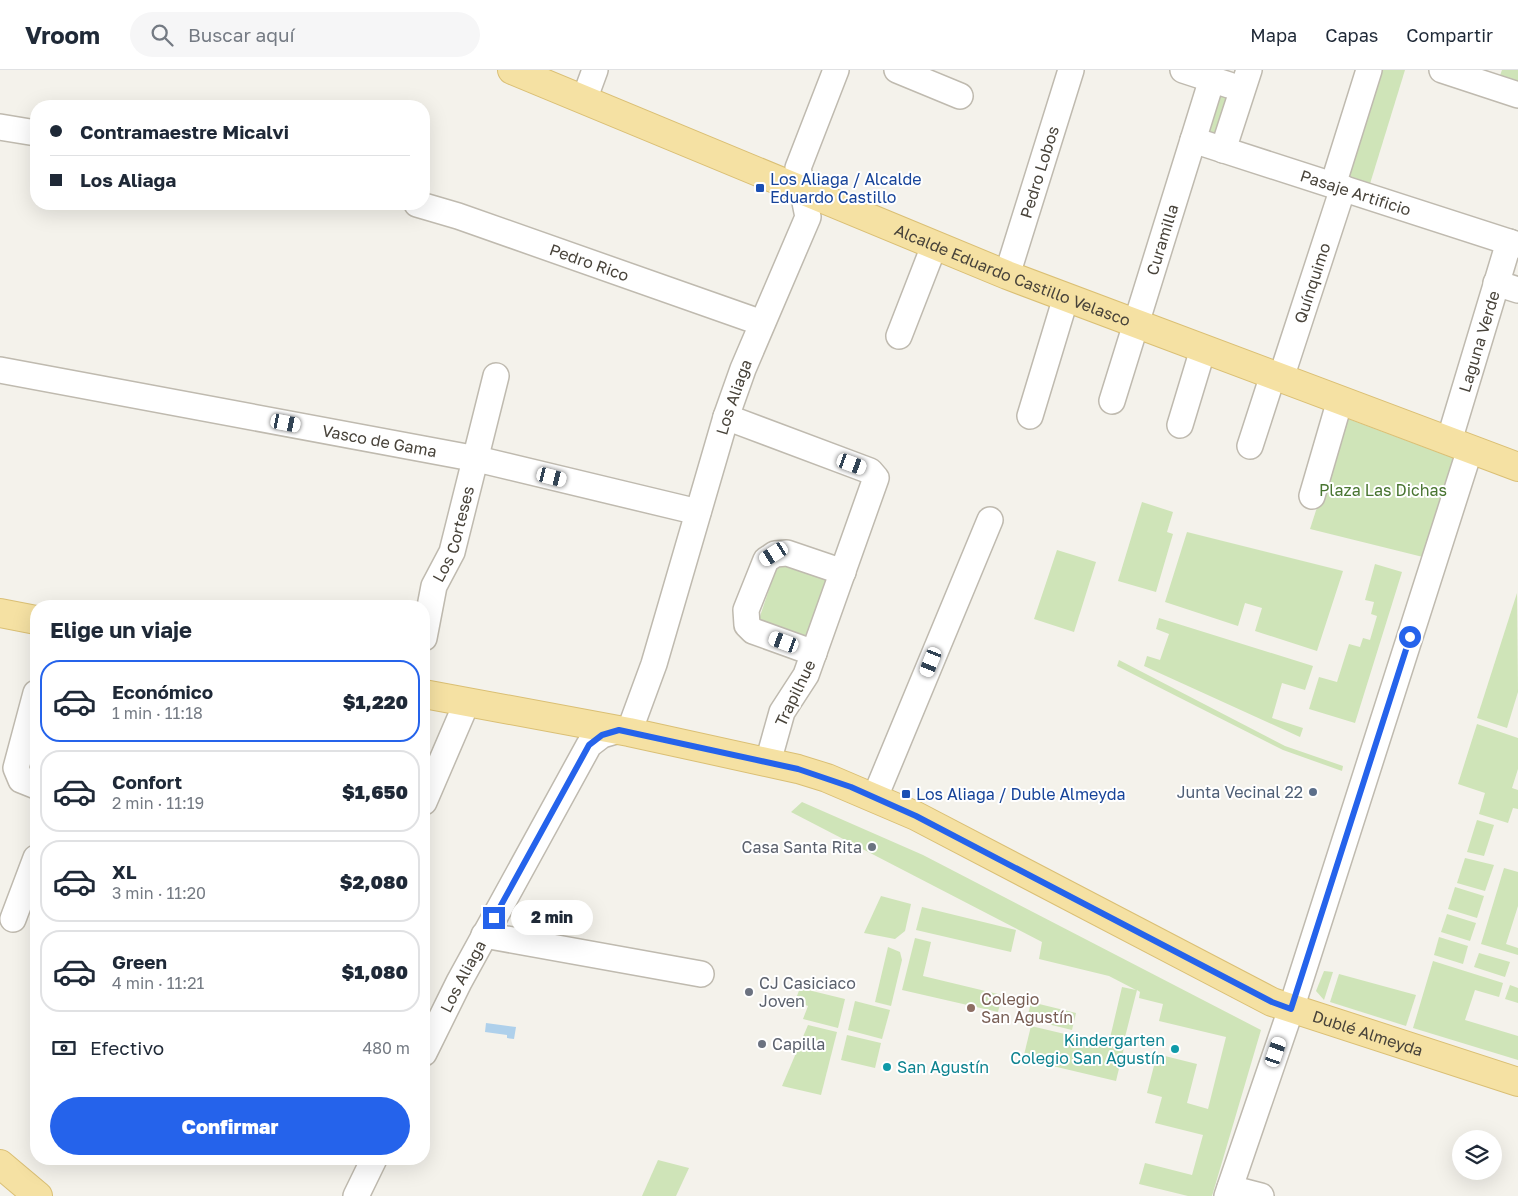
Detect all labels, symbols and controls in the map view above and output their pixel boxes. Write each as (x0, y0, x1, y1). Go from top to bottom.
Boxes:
search box (130, 12, 480, 57)
text: Vroom (25, 20, 100, 49)
icon: search (148, 21, 176, 49)
text: Buscar aquí (188, 23, 295, 46)
text: Mapa (1250, 24, 1297, 46)
text: Capas (1325, 24, 1378, 46)
text: Compartir (1406, 24, 1493, 46)
text: Contramaestre Micalvi (80, 120, 289, 143)
street label: Pedro Lobos (1015, 123, 1063, 221)
street label: Pasaje Artificio (1298, 165, 1414, 220)
text: Los Aliaga (80, 168, 176, 191)
place label: Los Aliaga / Alcalde Eduardo Castillo (770, 169, 922, 207)
marker: Los Aliaga / Alcalde Eduardo Castillo (754, 182, 766, 194)
street label: Curamilla (1142, 202, 1183, 278)
street label: Alcalde Eduardo Castillo Velasco (892, 220, 1133, 331)
street label: Pedro Rico (547, 239, 632, 285)
street label: Quínquimo (1290, 240, 1334, 326)
street label: Laguna Verde (1454, 288, 1504, 395)
street label: Los Aliaga (711, 356, 756, 437)
car (269, 413, 302, 433)
street label: Vasco de Gama (320, 420, 438, 461)
car (835, 452, 868, 476)
car (535, 466, 568, 488)
park label: Plaza Las Dichas (1319, 480, 1447, 500)
street label: Los Corteses (428, 484, 478, 585)
car (757, 540, 790, 568)
text: Elige un viaje (50, 616, 192, 643)
route start (1399, 626, 1421, 648)
car (767, 630, 800, 654)
car (918, 645, 943, 679)
street label: Trapilhue (770, 656, 820, 730)
icon: car (52, 679, 97, 724)
text: Económico (112, 680, 213, 703)
text: $1,220 (343, 690, 408, 713)
text: 1 min · 11:18 (112, 703, 203, 723)
icon: car (52, 769, 97, 814)
text: Confort (112, 770, 182, 793)
text: $1,650 (342, 780, 408, 803)
place label: Junta Vecinal 22 (1177, 782, 1303, 802)
place label: Los Aliaga / Duble Almeyda (916, 784, 1126, 804)
marker: Junta Vecinal 22 (1307, 786, 1319, 798)
marker: Los Aliaga / Duble Almeyda (900, 788, 912, 800)
text: 2 min · 11:19 (112, 793, 204, 813)
place label: Casa Santa Rita (742, 837, 862, 857)
marker: Casa Santa Rita (866, 841, 878, 853)
icon: car (52, 859, 97, 904)
text: XL (112, 860, 137, 883)
text: $2,080 (340, 870, 408, 893)
text: 3 min · 11:20 (112, 883, 206, 903)
callout: 2 min (512, 900, 594, 936)
route end (483, 907, 505, 929)
text: 2 min (531, 907, 573, 927)
street label: Los Aliaga (436, 937, 490, 1016)
icon: car (52, 949, 97, 994)
text: Green (112, 950, 167, 973)
text: $1,080 (341, 960, 408, 983)
text: 4 min · 11:21 (112, 973, 204, 993)
place label: CJ Casiciaco Joven (759, 973, 856, 1011)
marker: CJ Casiciaco Joven (743, 986, 755, 998)
place label: Colegio San Agustín (981, 989, 1073, 1027)
marker: Colegio San Agustín (965, 1002, 977, 1014)
street label: Dublé Almeyda (1310, 1006, 1426, 1060)
place label: Kindergarten Colegio San Agustín (1010, 1030, 1165, 1068)
icon: cash (50, 1034, 78, 1062)
place label: Capilla (772, 1034, 825, 1054)
car (1264, 1035, 1287, 1069)
text: Efectivo (90, 1036, 164, 1059)
text: 480 m (362, 1038, 410, 1058)
marker: Capilla (756, 1038, 768, 1050)
marker: Kindergarten Colegio San Agustín (1169, 1043, 1181, 1055)
place label: San Agustín (897, 1057, 989, 1077)
marker: San Agustín (881, 1061, 893, 1073)
button: Confirmar (50, 1097, 410, 1155)
map controls (1452, 1130, 1502, 1180)
button: layers (1452, 1130, 1502, 1180)

